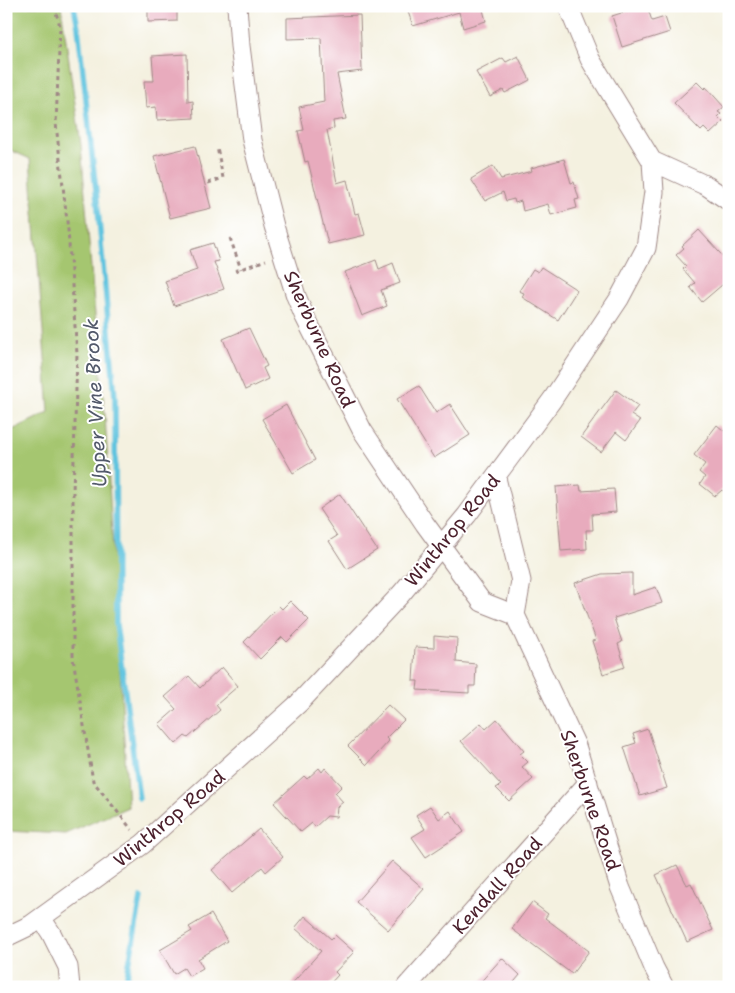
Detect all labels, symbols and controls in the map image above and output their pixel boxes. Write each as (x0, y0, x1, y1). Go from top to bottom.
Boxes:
street label: Sherburne Road (278, 267, 361, 412)
water label: Upper Vine Brook (78, 317, 112, 488)
street label: Winthrop Road (399, 469, 506, 592)
street label: Sherburne Road (555, 726, 626, 874)
street label: Winthrop Road (108, 764, 230, 873)
street label: Kendall Road (447, 831, 548, 939)

